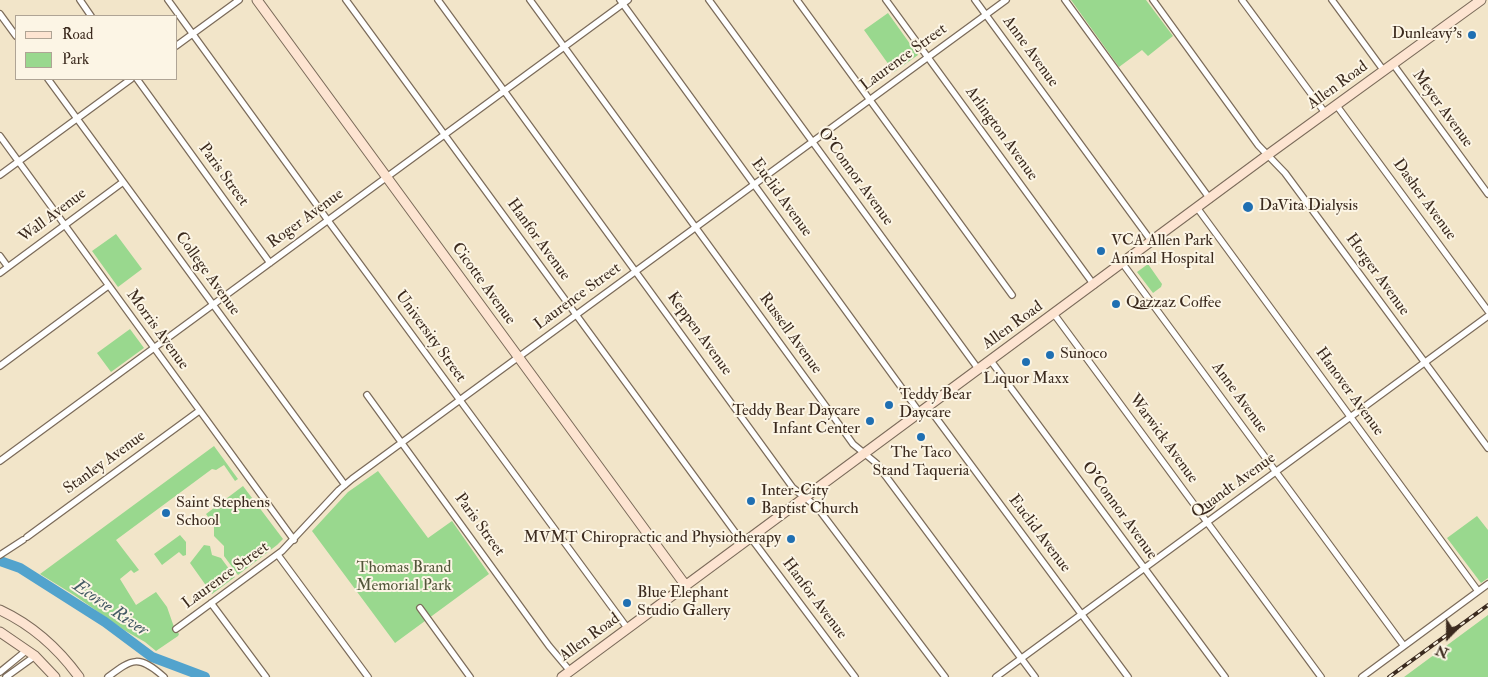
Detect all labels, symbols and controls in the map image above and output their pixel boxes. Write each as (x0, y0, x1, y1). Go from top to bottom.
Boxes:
street label: Anne Avenue (998, 13, 1062, 91)
legend (15, 15, 178, 80)
street label: Laurence Street (857, 20, 951, 96)
text: Road (62, 25, 93, 44)
place label: Dunleavy’s (1392, 25, 1462, 45)
marker: Dunleavy’s (1466, 29, 1478, 41)
text: Park (62, 50, 89, 69)
street label: Allen Road (1304, 58, 1372, 114)
street label: Meyer Avenue (1407, 66, 1477, 152)
street label: Arlington Avenue (961, 83, 1041, 185)
street label: O'Connor Avenue (813, 124, 897, 230)
street label: Paris Street (194, 140, 252, 210)
street label: Euclid Avenue (746, 155, 816, 241)
street label: Dasher Avenue (1388, 156, 1460, 244)
street label: Wall Avenue (16, 184, 90, 248)
street label: Roger Avenue (264, 185, 348, 253)
street label: Hanfor Avenue (502, 195, 574, 285)
place label: DaVita Dialysis (1259, 197, 1358, 217)
marker: DaVita Dialysis (1241, 200, 1255, 214)
street label: College Avenue (170, 229, 244, 319)
street label: Horger Avenue (1341, 230, 1413, 320)
place label: VCA Allen Park Animal Hospital (1111, 232, 1214, 270)
street label: Cicotte Avenue (447, 239, 519, 329)
marker: VCA Allen Park Animal Hospital (1095, 245, 1107, 257)
street label: Laurence Street (531, 259, 625, 335)
street label: Morris Avenue (122, 286, 192, 374)
street label: University Street (390, 287, 470, 387)
street label: Keppen Avenue (662, 289, 736, 379)
street label: Russell Avenue (754, 290, 826, 378)
place label: Qazzaz Coffee (1126, 294, 1221, 314)
street label: Allen Road (979, 298, 1047, 354)
marker: Qazzaz Coffee (1110, 298, 1122, 310)
street label: Hanover Avenue (1311, 344, 1387, 440)
place label: Sunoco (1060, 345, 1107, 365)
marker: Sunoco (1044, 349, 1056, 361)
marker: Liquor Maxx (1020, 356, 1032, 368)
street label: Anne Avenue (1207, 359, 1271, 437)
place label: Liquor Maxx (983, 370, 1069, 390)
place label: Teddy Bear Daycare (899, 386, 971, 424)
street label: Warwick Avenue (1124, 391, 1202, 487)
marker: Teddy Bear Daycare (883, 399, 895, 411)
place label: Teddy Bear Daycare Infant Center (732, 402, 860, 440)
marker: Teddy Bear Daycare Infant Center (864, 415, 876, 427)
street label: Stanley Avenue (60, 427, 150, 499)
marker: The Taco Stand Taqueria (915, 431, 927, 443)
place label: The Taco Stand Taqueria (873, 444, 969, 482)
street label: Quandt Avenue (1188, 449, 1280, 523)
street label: O'Connor Avenue (1077, 458, 1161, 564)
place label: Inter-City Baptist Church (761, 482, 859, 520)
street label: Paris Street (450, 490, 508, 560)
street label: Euclid Avenue (1004, 491, 1074, 577)
place label: Saint Stephens School (176, 494, 270, 532)
marker: Inter-City Baptist Church (745, 495, 757, 507)
marker: Saint Stephens School (160, 507, 172, 519)
place label: MVMT Chiropractic and Physiotherapy (524, 529, 781, 549)
marker: MVMT Chiropractic and Physiotherapy (785, 533, 797, 545)
street label: Laurence Street (179, 538, 273, 614)
street label: Hanfor Avenue (777, 555, 851, 643)
park label: Thomas Brand Memorial Park (356, 559, 452, 597)
water label: Ecorse River (68, 576, 152, 642)
place label: Blue Elephant Studio Gallery (637, 584, 730, 622)
marker: Blue Elephant Studio Gallery (621, 597, 633, 609)
street label: Allen Road (556, 610, 624, 666)
north arrow (1423, 612, 1473, 662)
text: N (1433, 641, 1451, 662)

